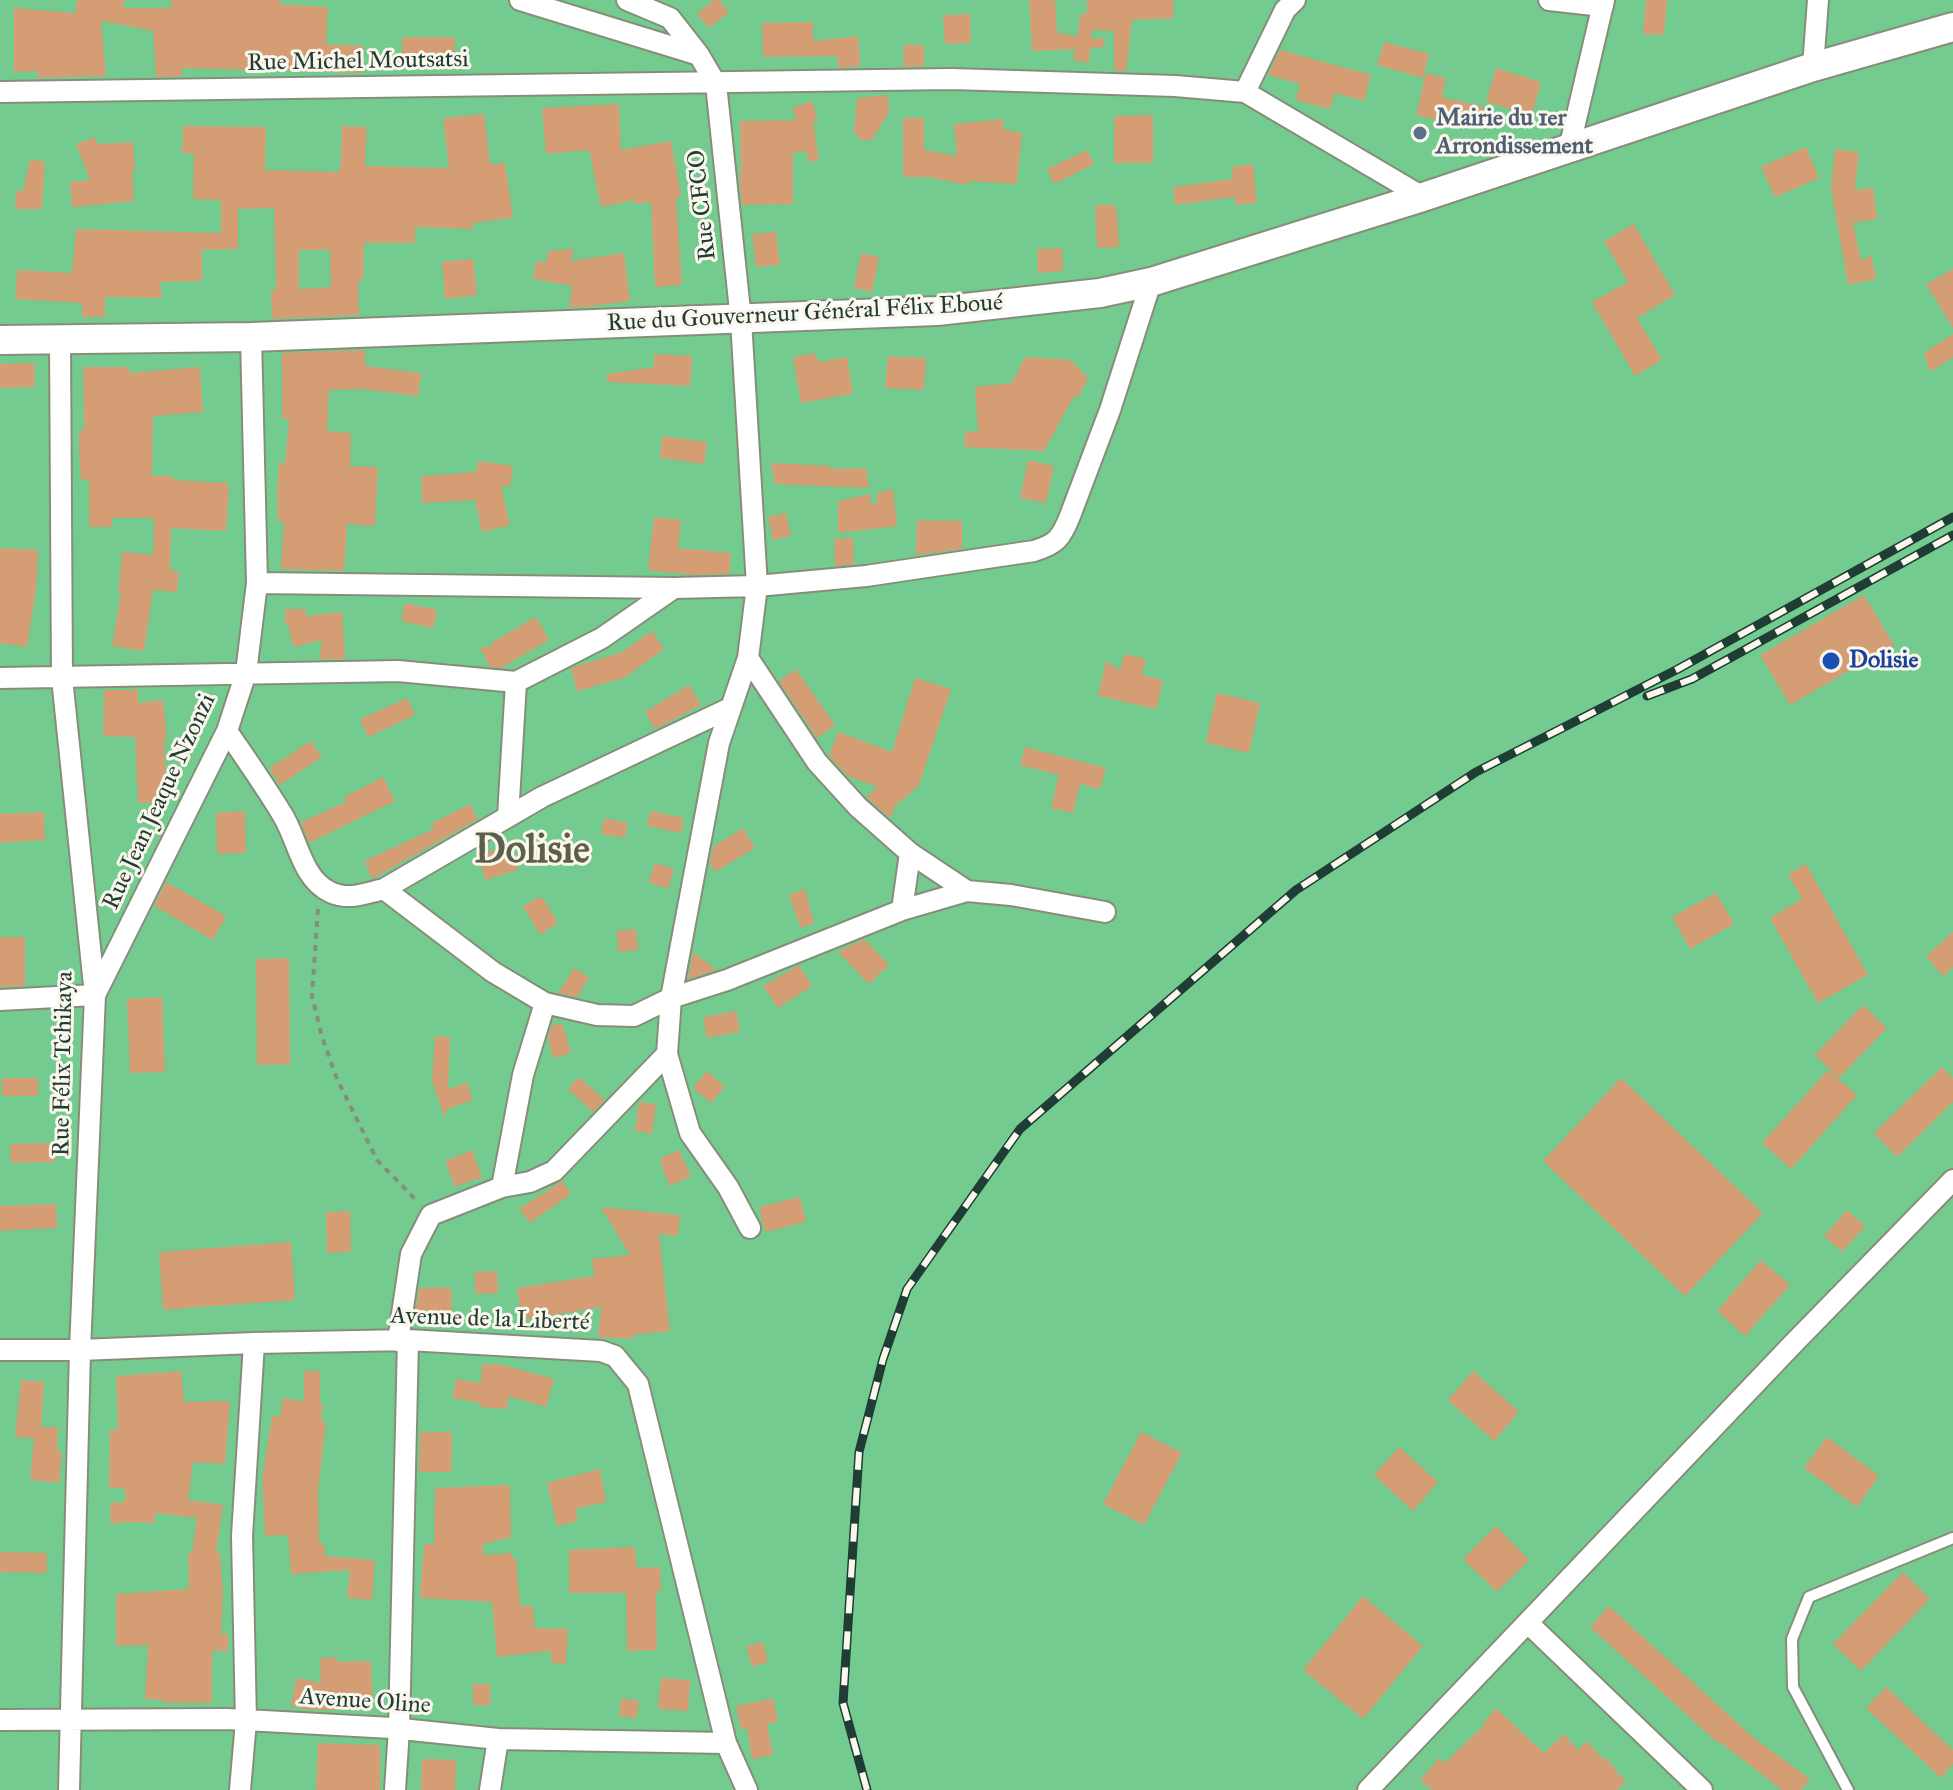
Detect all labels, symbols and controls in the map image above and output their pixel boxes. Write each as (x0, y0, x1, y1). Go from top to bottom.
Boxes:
street label: Rue Michel Moutsatsi (247, 46, 469, 78)
place label: Mairie du 1er Arrondissement (1436, 105, 1593, 161)
marker: Mairie du 1er Arrondissement (1411, 124, 1429, 142)
street label: Rue CFCO (683, 148, 723, 262)
street label: Rue du Gouverneur Général Félix Eboué (606, 289, 1004, 339)
place label: Dolisie (1849, 647, 1918, 675)
marker: Dolisie (1820, 650, 1842, 672)
street label: Rue Jean Jeaque Nzonzi (97, 689, 223, 915)
district label: Dolisie (474, 828, 590, 876)
street label: Rue Félix Tchikaya (48, 971, 80, 1157)
street label: Avenue de la Liberté (390, 1302, 590, 1338)
street label: Avenue Oline (298, 1683, 432, 1721)

